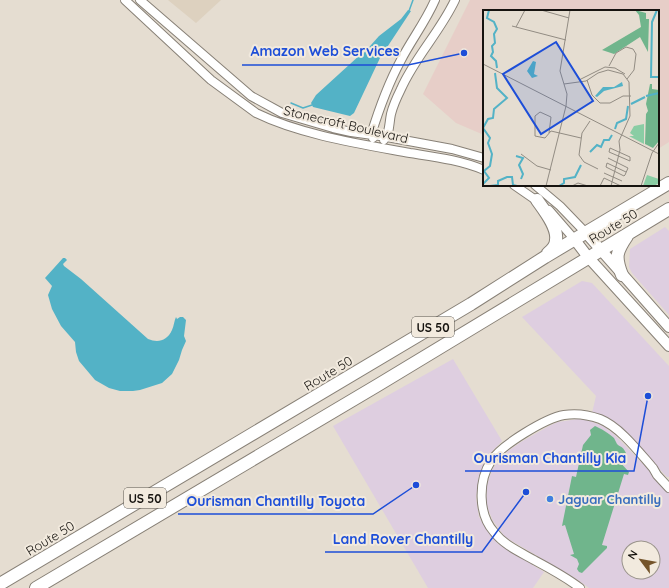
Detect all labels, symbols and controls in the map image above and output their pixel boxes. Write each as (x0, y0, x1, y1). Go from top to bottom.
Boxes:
inset map (483, 10, 659, 186)
callout: Amazon Web Services (242, 39, 408, 65)
text: Amazon Web Services (250, 42, 400, 60)
street label: Stonecroft Boulevard (282, 102, 410, 146)
street label: Route 50 (586, 205, 640, 247)
road number: US 50 (412, 317, 454, 337)
street label: Route 50 (301, 352, 355, 394)
callout: Ourisman Chantilly Kia (465, 445, 634, 471)
text: Ourisman Chantilly Kia (474, 449, 626, 467)
road number: US 50 (124, 488, 166, 508)
callout: Ourisman Chantilly Toyota (178, 488, 373, 514)
place label: Jaguar Chantilly (558, 491, 661, 507)
text: Ourisman Chantilly Toyota (187, 492, 365, 510)
marker: Jaguar Chantilly (545, 494, 555, 504)
street label: Route 50 (23, 517, 77, 559)
callout: Land Rover Chantilly (325, 526, 482, 552)
text: Land Rover Chantilly (333, 530, 473, 548)
north arrow (621, 540, 661, 580)
text: N (624, 548, 641, 562)

